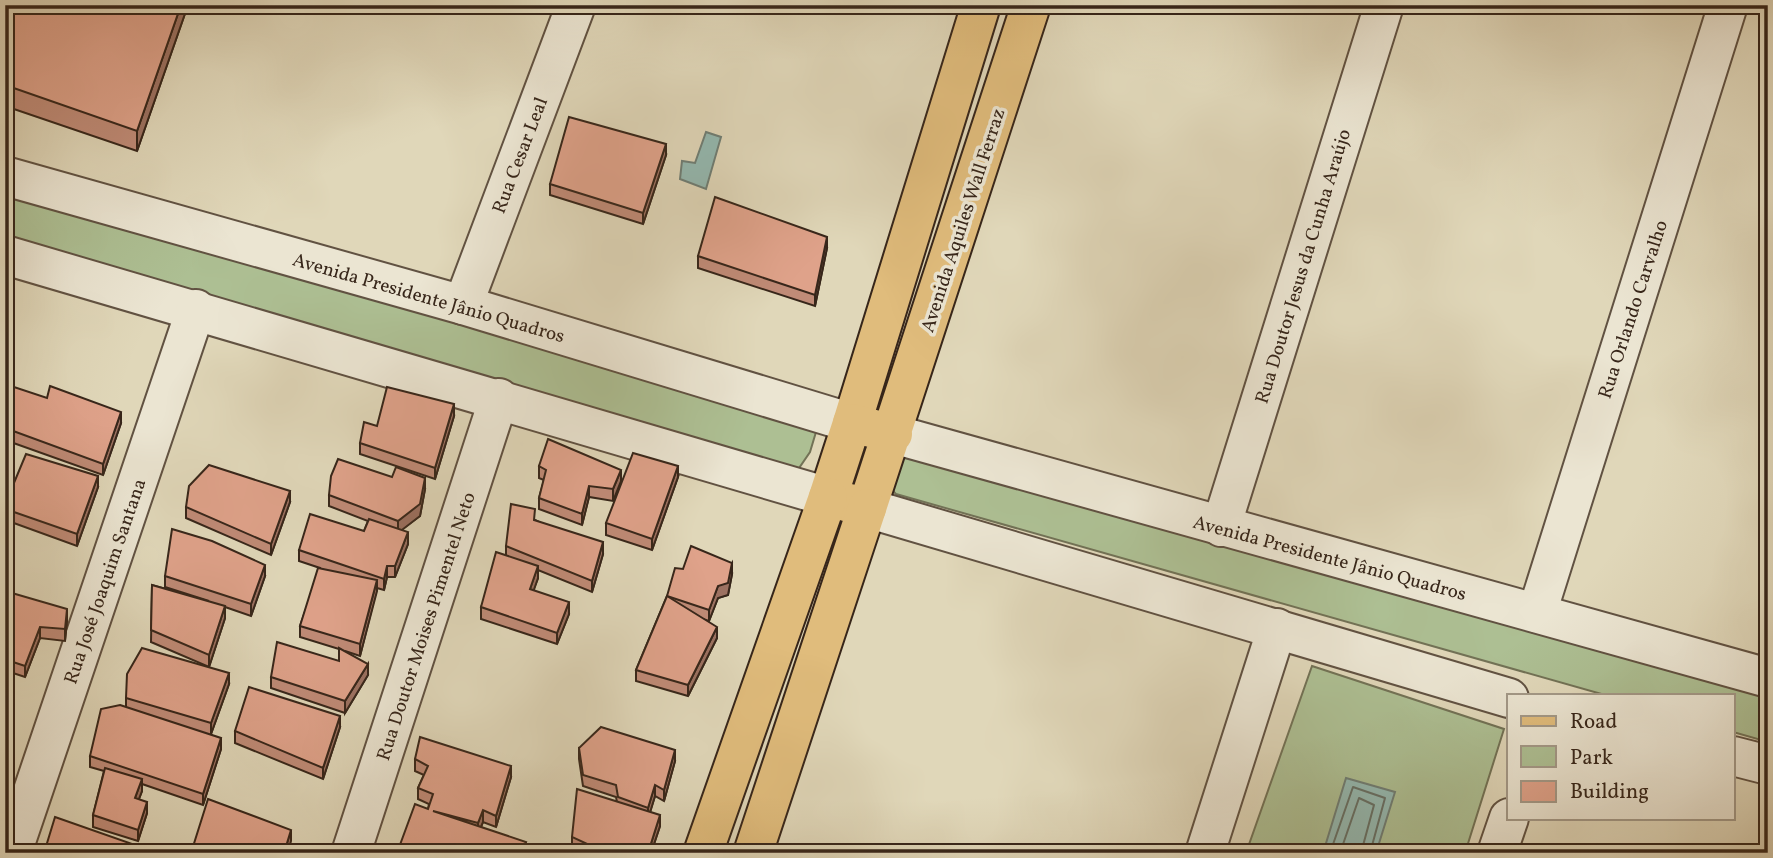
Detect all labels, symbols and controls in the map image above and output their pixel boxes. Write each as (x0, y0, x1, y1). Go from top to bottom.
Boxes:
street label: Rua Cesar Leal (487, 94, 555, 218)
street label: Avenida Aquiles Wall Ferraz (915, 105, 1012, 336)
street label: Rua Doutor Jesus da Cunha Araújo (1250, 126, 1358, 407)
street label: Rua Orlando Carvalho (1593, 217, 1675, 402)
street label: Avenida Presidente Jânio Quadros (289, 248, 568, 350)
street label: Rua José Joaquim Santana (58, 475, 153, 688)
street label: Rua Doutor Moises Pimentel Neto (371, 489, 483, 764)
street label: Avenida Presidente Jânio Quadros (1190, 510, 1469, 608)
legend (1507, 694, 1734, 820)
text: Road (1570, 708, 1617, 737)
text: Park (1570, 744, 1613, 773)
text: Building (1570, 778, 1649, 807)

